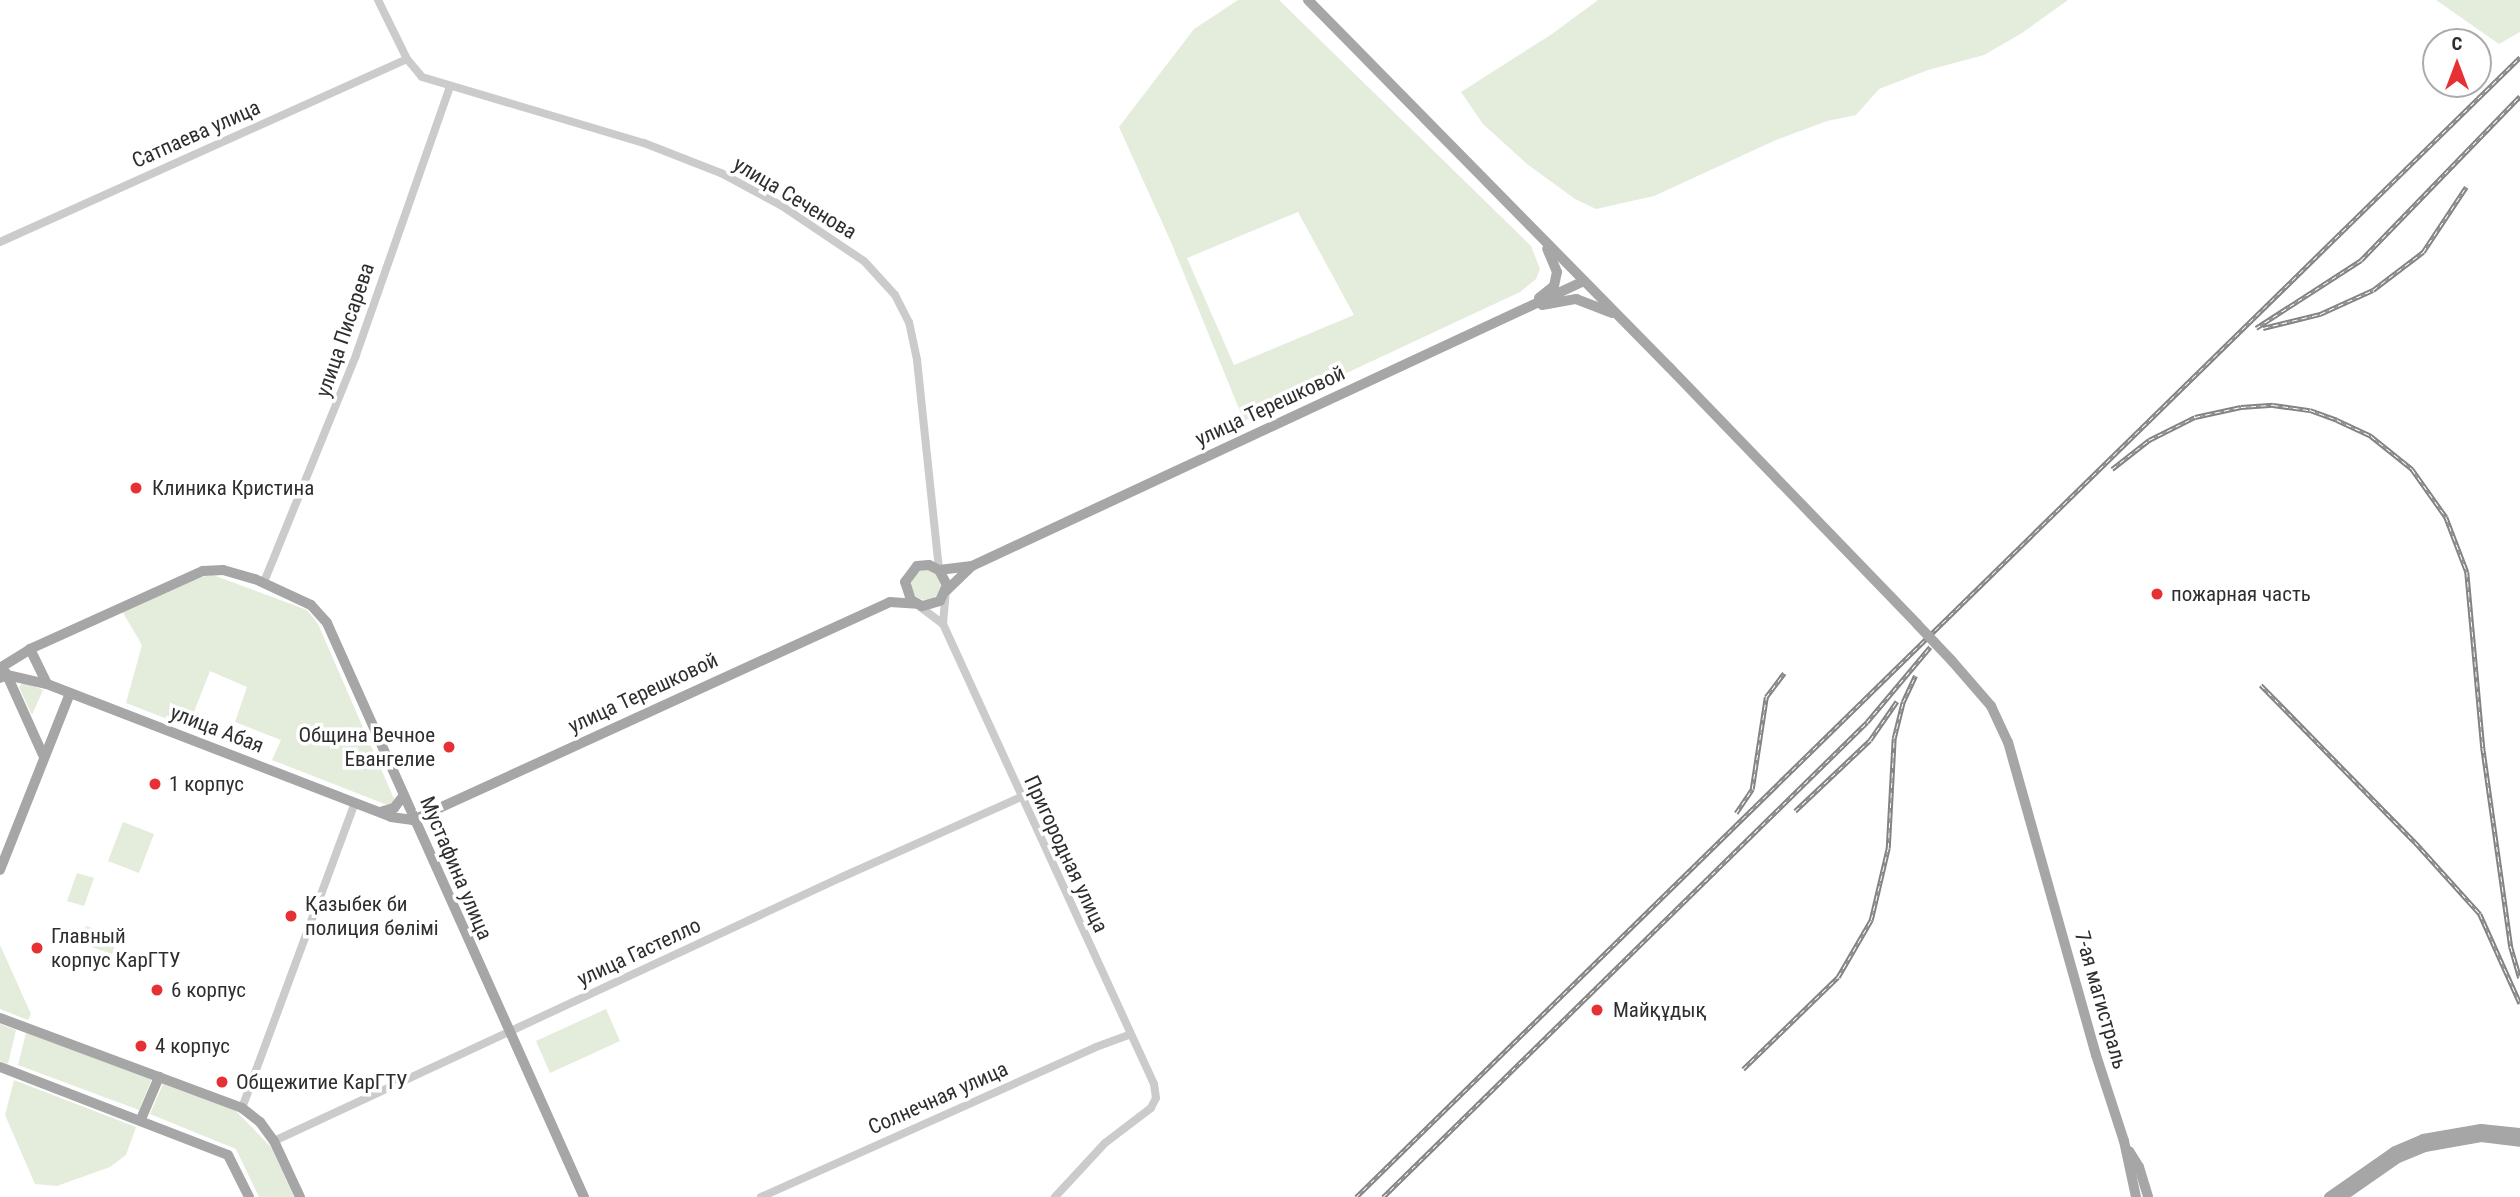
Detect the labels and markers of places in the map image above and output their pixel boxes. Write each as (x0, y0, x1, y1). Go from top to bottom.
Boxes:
place label: Клиника Кристина (152, 475, 314, 501)
marker: Клиника Кристина (126, 478, 146, 498)
place label: пожарная часть (2171, 581, 2311, 607)
marker: пожарная часть (2149, 586, 2165, 602)
place label: Община Вечное Евангелие (298, 722, 435, 772)
marker: Община Вечное Евангелие (441, 739, 457, 755)
place label: 1 корпус (169, 771, 244, 797)
marker: 1 корпус (147, 776, 163, 792)
place label: Қазыбек би полиция бөлімі (305, 891, 439, 941)
marker: Қазыбек би полиция бөлімі (283, 908, 299, 924)
place label: Главный корпус КарГТУ (51, 923, 181, 973)
marker: Главный корпус КарГТУ (29, 940, 45, 956)
place label: 6 корпус (171, 977, 246, 1003)
marker: 6 корпус (149, 982, 165, 998)
place label: Майқұдық (1613, 997, 1707, 1023)
marker: Майқұдық (1587, 1000, 1607, 1020)
place label: 4 корпус (155, 1033, 230, 1059)
marker: 4 корпус (133, 1038, 149, 1054)
place label: Общежитие КарГТУ (236, 1069, 408, 1095)
marker: Общежитие КарГТУ (214, 1074, 230, 1090)

